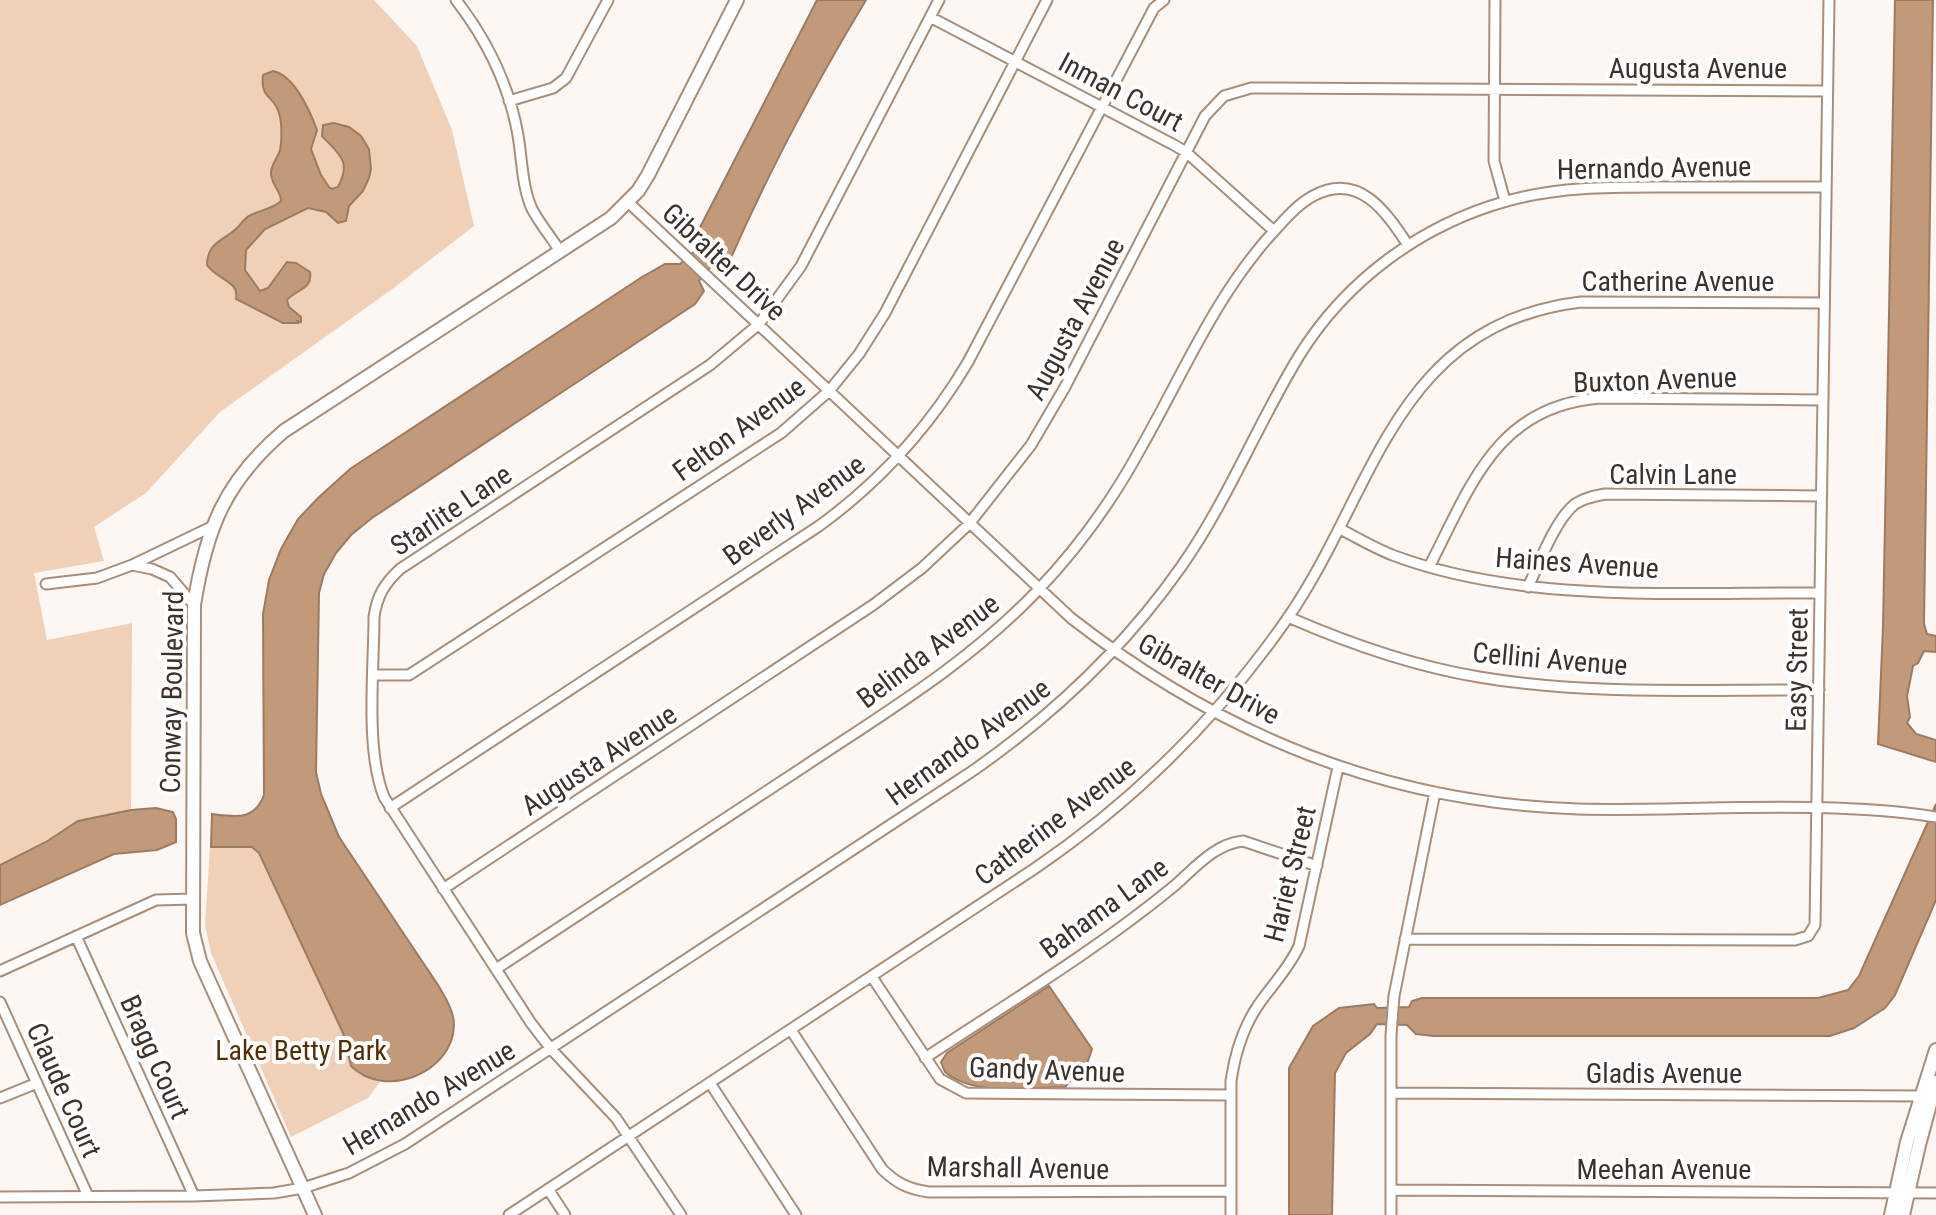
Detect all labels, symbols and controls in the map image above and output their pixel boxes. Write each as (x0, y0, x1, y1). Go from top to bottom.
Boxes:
street label: Inman Court (1053, 46, 1189, 138)
street label: Augusta Avenue (1609, 52, 1787, 85)
street label: Hernando Avenue (1556, 150, 1752, 186)
street label: Gibralter Drive (655, 196, 793, 328)
street label: Augusta Avenue (1019, 232, 1131, 406)
street label: Catherine Avenue (1582, 265, 1774, 298)
street label: Buxton Avenue (1573, 361, 1737, 399)
street label: Felton Avenue (666, 370, 812, 488)
street label: Beverly Avenue (717, 448, 871, 572)
street label: Starlite Lane (384, 457, 518, 563)
street label: Calvin Lane (1609, 458, 1737, 491)
street label: Haines Avenue (1494, 541, 1660, 585)
street label: Belinda Avenue (851, 587, 1005, 715)
street label: Conway Boulevard (154, 590, 190, 794)
street label: Easy Street (1779, 608, 1815, 732)
street label: Gibralter Drive (1132, 627, 1286, 731)
street label: Cellini Avenue (1471, 636, 1629, 682)
street label: Hernando Avenue (880, 671, 1056, 813)
street label: Augusta Avenue (515, 698, 683, 822)
street label: Catherine Avenue (968, 750, 1142, 892)
street label: Hariet Street (1257, 802, 1323, 946)
street label: Bahama Lane (1034, 851, 1174, 965)
street label: Bragg Court (113, 990, 197, 1124)
street label: Claude Court (20, 1018, 108, 1162)
park label: Lake Betty Park (215, 1034, 387, 1067)
street label: Hernando Avenue (337, 1034, 521, 1162)
street label: Gandy Avenue (968, 1051, 1126, 1089)
street label: Gladis Avenue (1586, 1057, 1742, 1090)
street label: Marshall Avenue (926, 1150, 1110, 1186)
street label: Meehan Avenue (1577, 1153, 1751, 1186)

